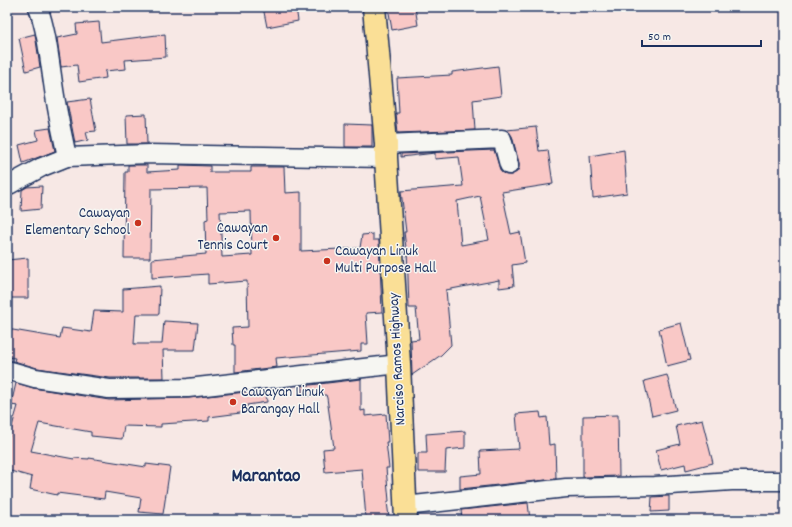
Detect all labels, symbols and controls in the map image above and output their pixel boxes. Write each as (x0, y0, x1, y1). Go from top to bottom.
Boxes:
scale bar (642, 22, 761, 48)
text: 50 m (648, 29, 671, 46)
place label: Cawayan Elementary School (25, 203, 130, 242)
marker: Cawayan Elementary School (133, 218, 143, 228)
place label: Cawayan Tennis Court (197, 218, 268, 257)
marker: Cawayan Tennis Court (271, 233, 281, 243)
place label: Cawayan Linuk Multi Purpose Hall (335, 241, 437, 280)
marker: Cawayan Linuk Multi Purpose Hall (322, 256, 332, 266)
street label: Narciso Ramos Highway (383, 291, 412, 426)
place label: Cawayan Linuk Barangay Hall (241, 382, 324, 421)
marker: Cawayan Linuk Barangay Hall (228, 397, 238, 407)
district label: Marantao (231, 464, 301, 491)

